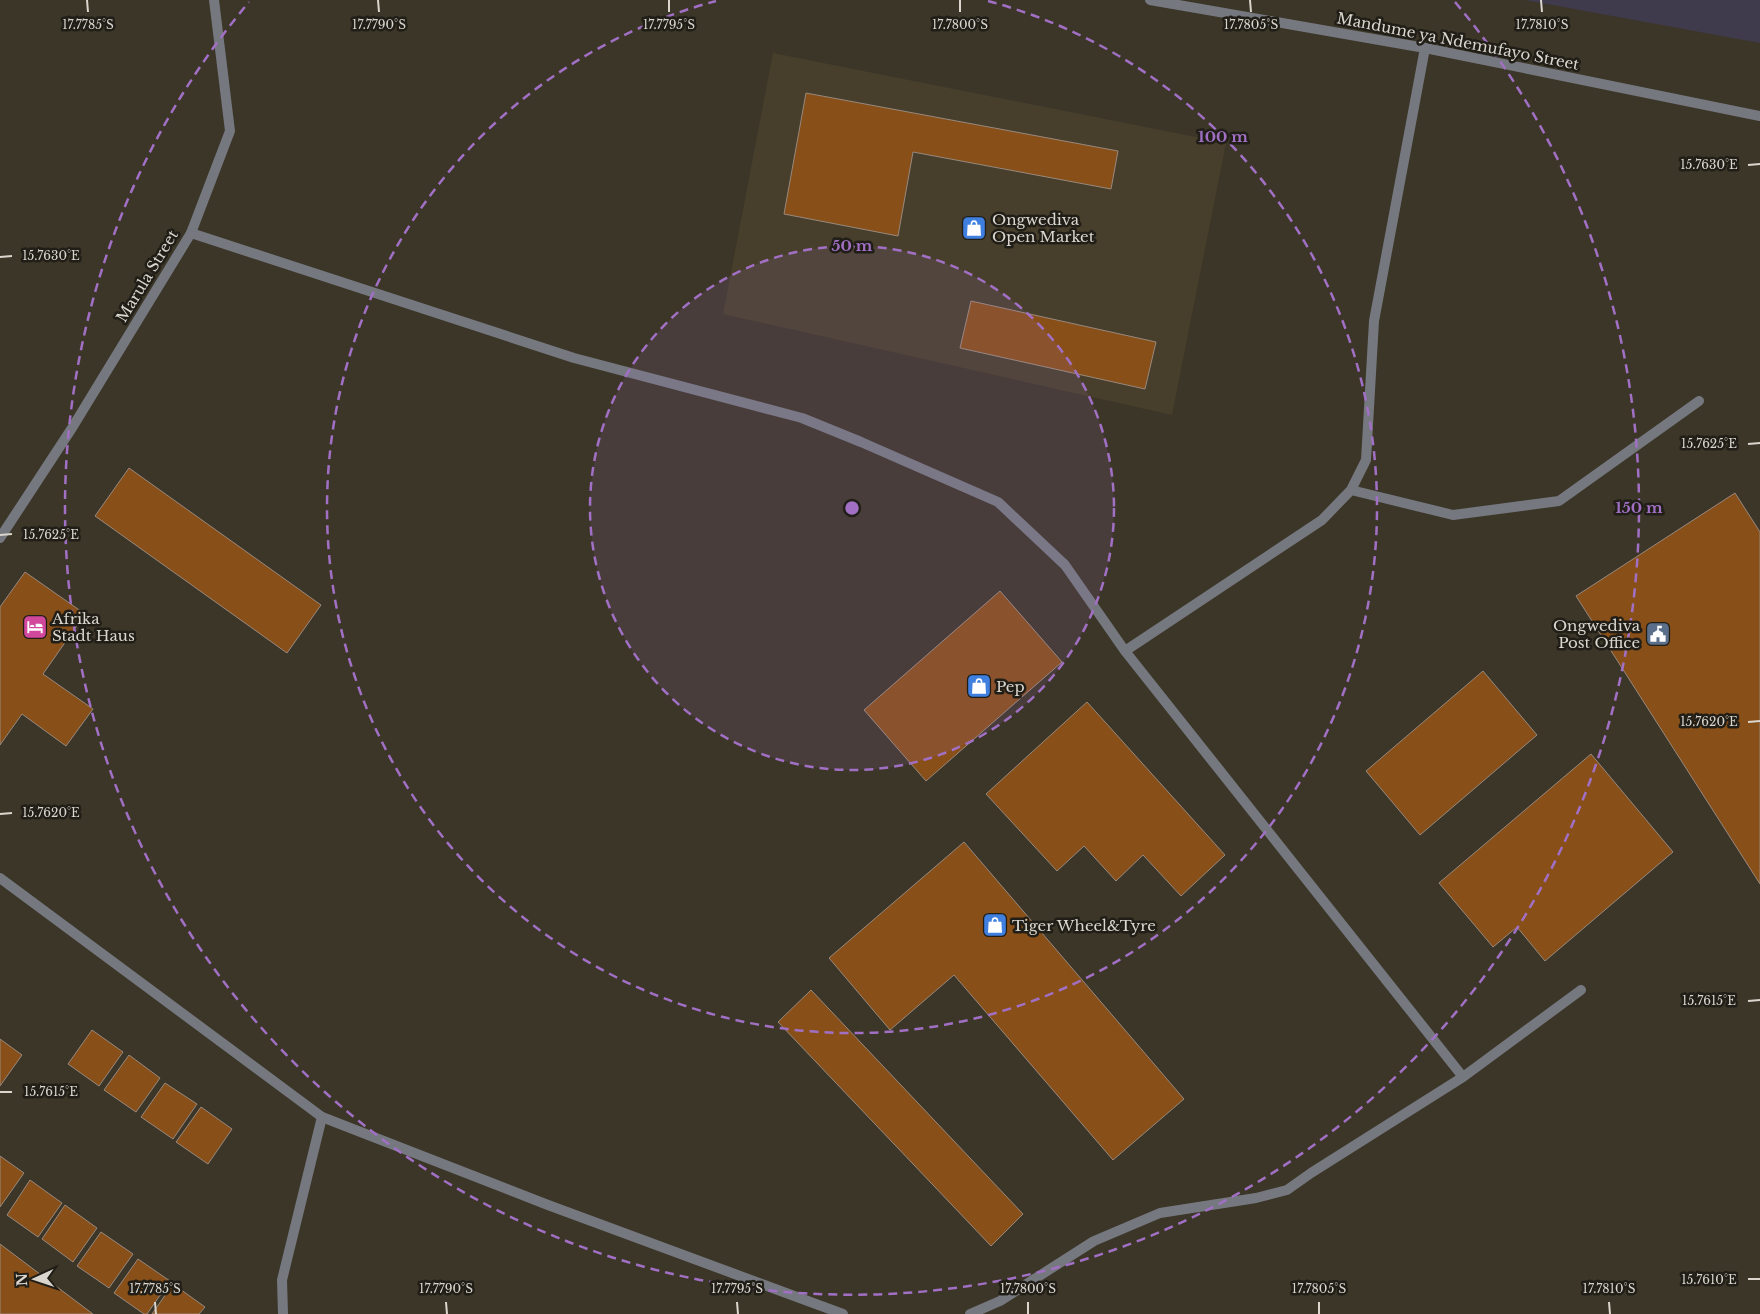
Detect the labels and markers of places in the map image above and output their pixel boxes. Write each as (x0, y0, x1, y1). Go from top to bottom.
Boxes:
place label: Ongwediva Open Market (992, 210, 1095, 246)
shop icon: Ongwediva Open Market (961, 215, 987, 241)
centre of rings (843, 499, 861, 517)
place label: Afrika Stadt Haus (51, 609, 135, 645)
hotel icon: Afrika Stadt Haus (22, 614, 48, 640)
place label: Ongwediva Post Office (1553, 616, 1641, 652)
public building icon: Ongwediva Post Office (1645, 621, 1671, 647)
shop icon: Pep (966, 673, 992, 699)
place label: Pep (996, 677, 1025, 696)
shop icon: Tiger Wheel&Tyre (982, 912, 1008, 938)
place label: Tiger Wheel&Tyre (1012, 916, 1156, 935)

